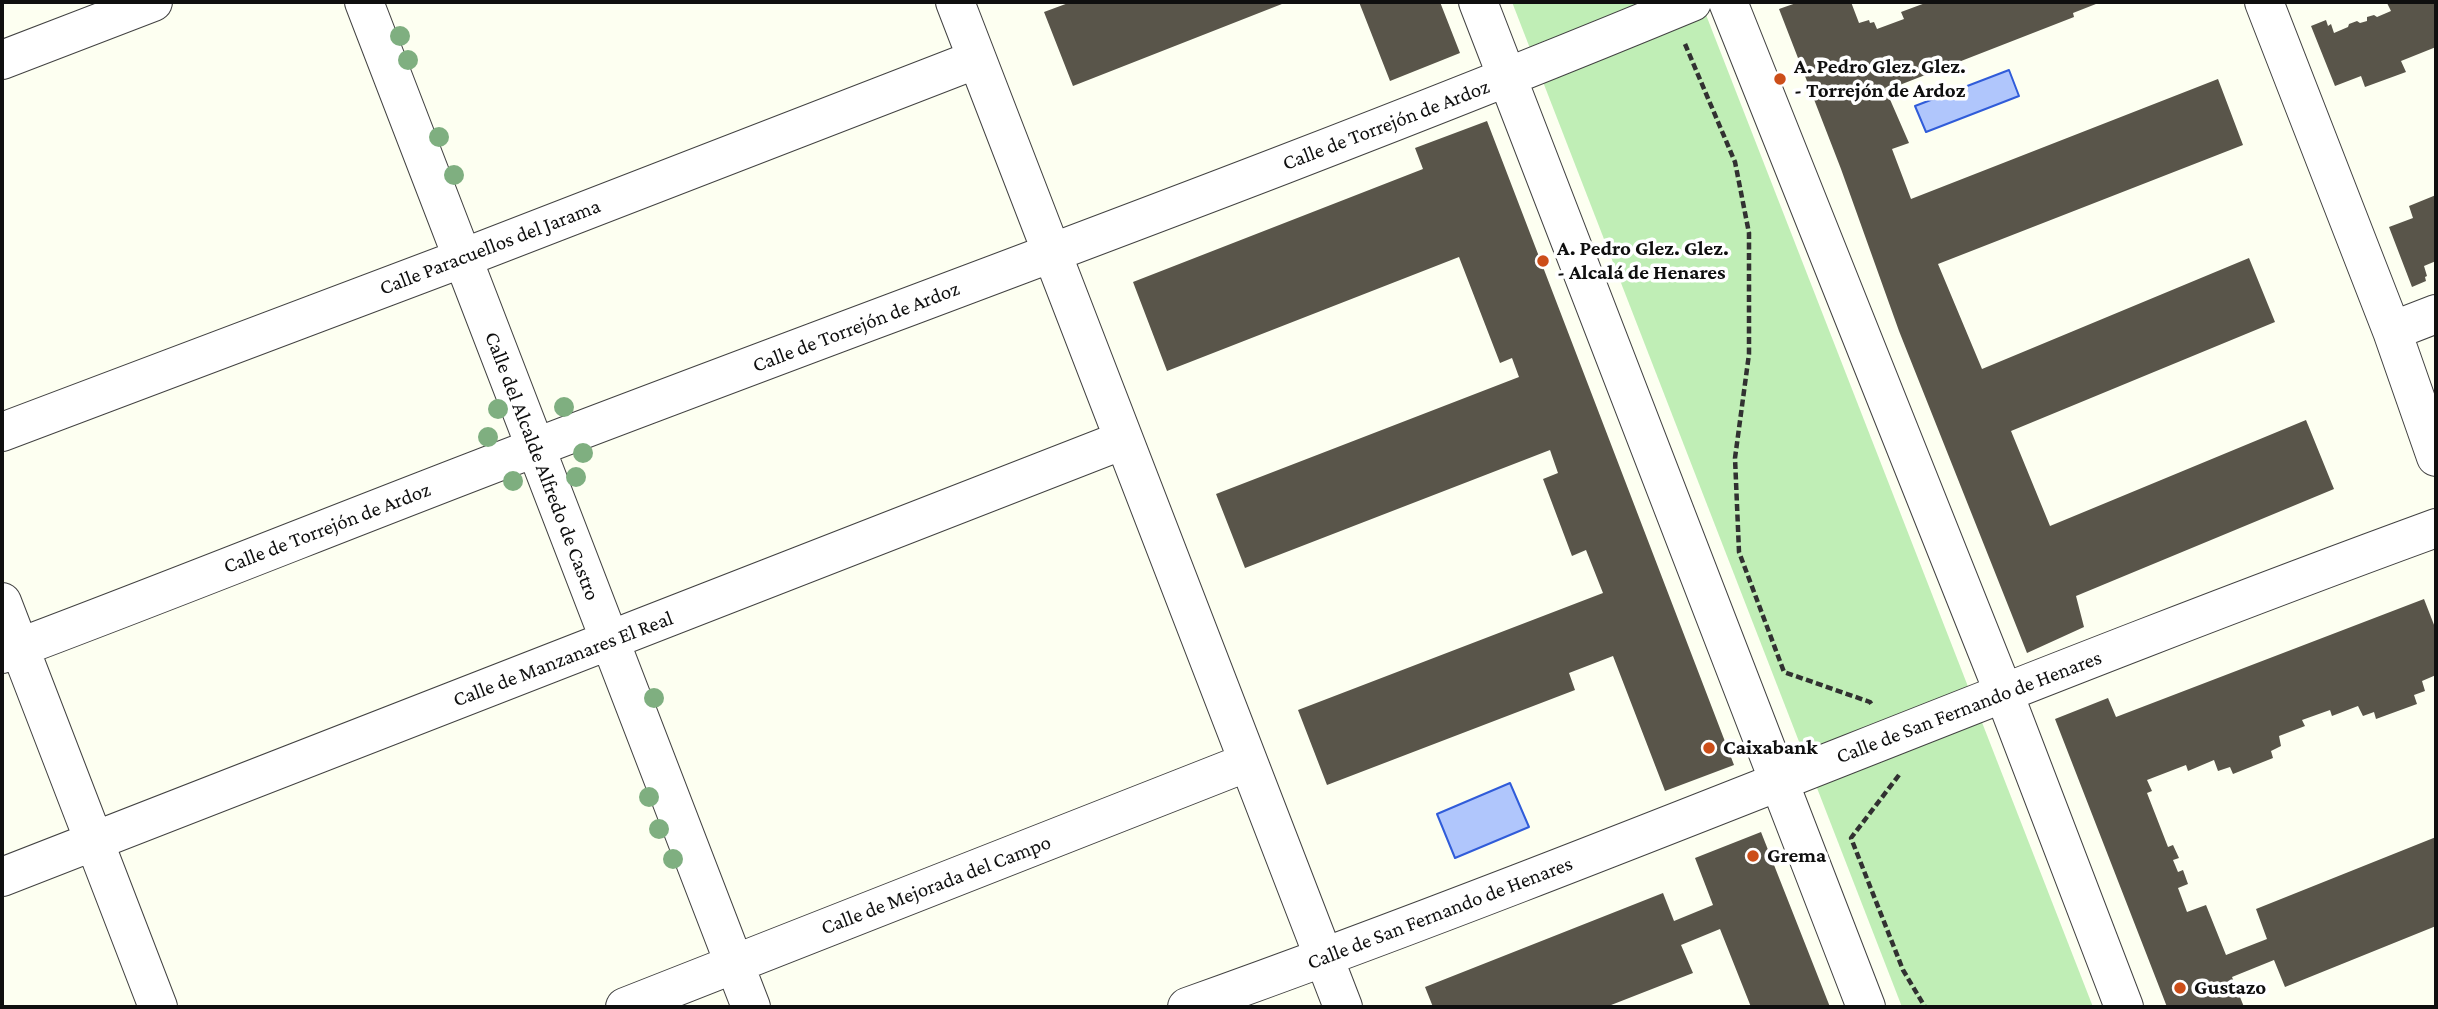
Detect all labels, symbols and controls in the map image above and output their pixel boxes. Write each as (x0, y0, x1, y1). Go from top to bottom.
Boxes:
place label: A. Pedro Glez. Glez. - Torrejón de Ardoz (1794, 54, 1966, 104)
marker: A. Pedro Glez. Glez. - Torrejón de Ardoz (1772, 71, 1788, 87)
street label: Calle de Torrejón de Ardoz (1279, 74, 1493, 176)
street label: Calle Paracuellos del Jarama (376, 193, 604, 301)
place label: A. Pedro Glez. Glez. - Alcalá de Henares (1557, 236, 1729, 286)
marker: A. Pedro Glez. Glez. - Alcalá de Henares (1535, 253, 1551, 269)
street label: Calle de Torrejón de Ardoz (749, 276, 963, 378)
street label: Calle del Alcalde Alfredo de Castro (479, 328, 605, 604)
street label: Calle de Torrejón de Ardoz (220, 477, 434, 579)
street label: Calle de Manzanares El Real (449, 605, 677, 713)
street label: Calle de San Fernando de Henares (1833, 645, 2105, 769)
place label: Caixabank (1723, 735, 1818, 761)
marker: Caixabank (1701, 740, 1717, 756)
street label: Calle de Mejorada del Campo (817, 829, 1055, 941)
place label: Grema (1767, 843, 1826, 869)
marker: Grema (1745, 848, 1761, 864)
street label: Calle de San Fernando de Henares (1304, 851, 1576, 975)
place label: Gustazo (2194, 975, 2266, 1001)
marker: Gustazo (2172, 980, 2188, 996)

